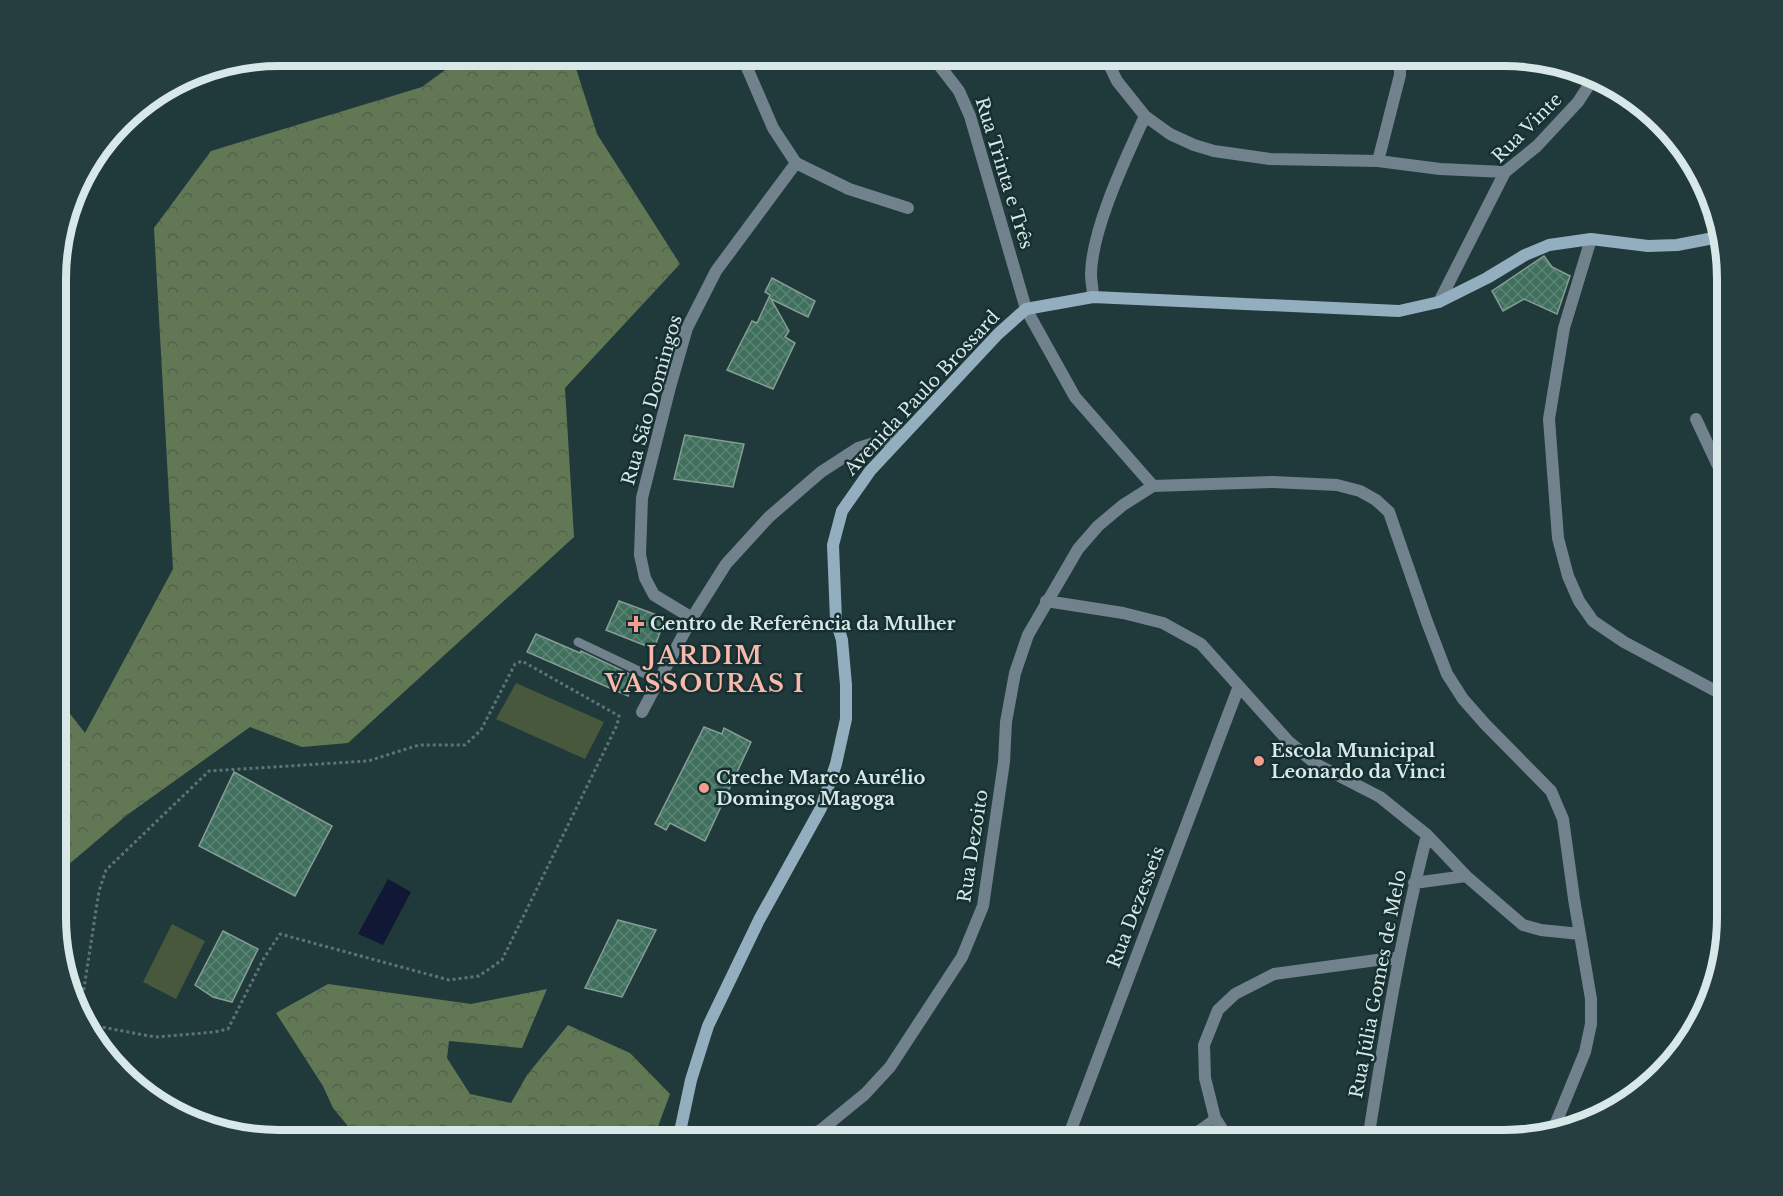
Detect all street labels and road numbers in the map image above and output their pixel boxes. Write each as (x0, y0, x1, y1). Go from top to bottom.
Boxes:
street label: Rua Vinte (1487, 88, 1567, 168)
street label: Rua Trinta e Três (970, 94, 1038, 252)
street label: Avenida Paulo Brossard (839, 306, 1004, 481)
street label: Rua São Domingos (617, 312, 687, 488)
street label: Rua Dezoito (953, 788, 993, 904)
street label: Rua Dezesseis (1103, 843, 1169, 971)
street label: Rua Júlia Gomes de Melo (1345, 868, 1411, 1100)

